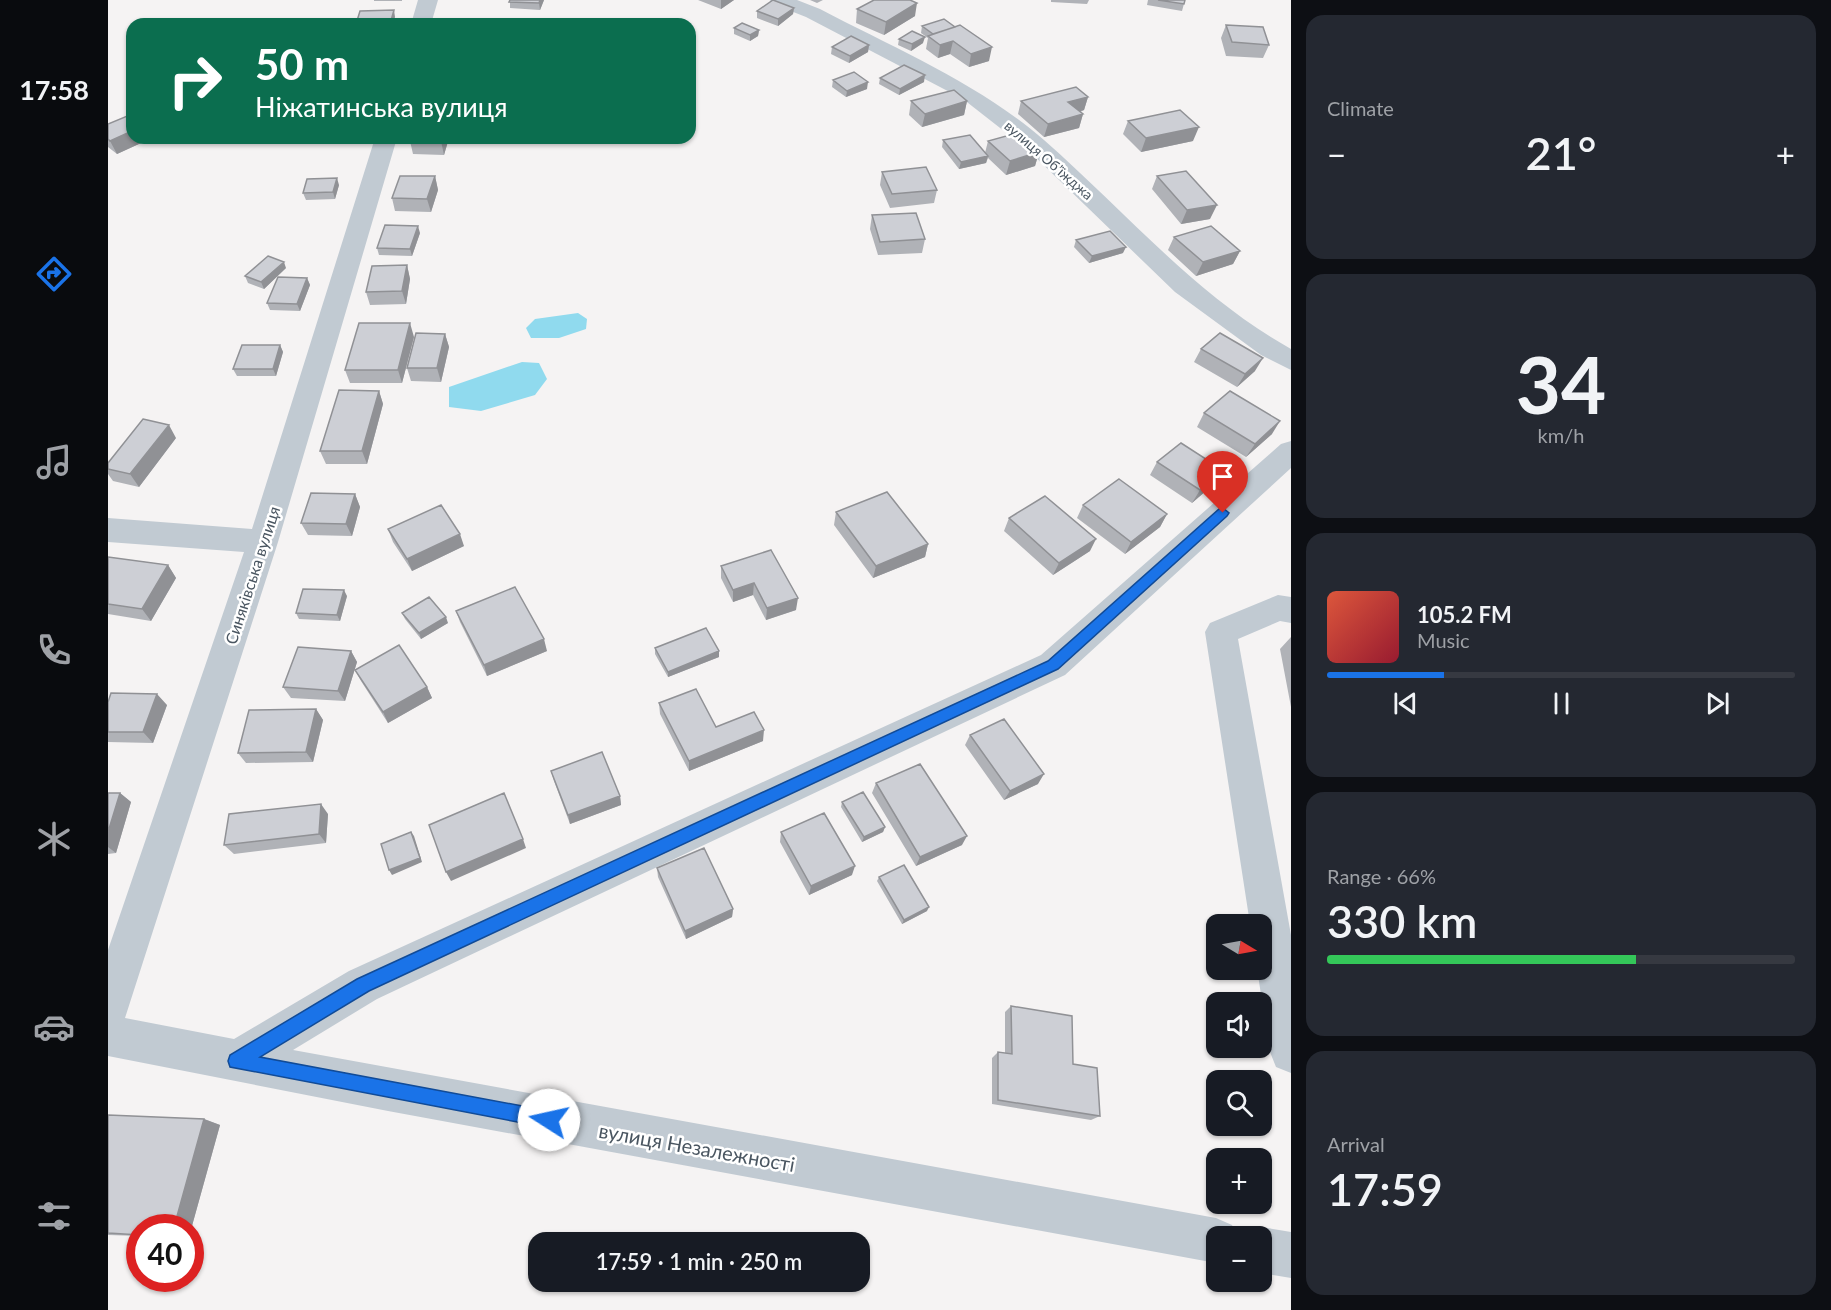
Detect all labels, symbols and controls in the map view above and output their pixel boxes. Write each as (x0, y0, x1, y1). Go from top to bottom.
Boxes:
text: 50 m (255, 39, 349, 89)
icon: right (156, 42, 234, 120)
text: 17:58 (19, 73, 89, 106)
text: Ніжатинська вулиця (255, 90, 507, 123)
text: Climate (1327, 96, 1394, 120)
street label: вулиця Обʼїжджа (1001, 117, 1097, 203)
text: 21° (1526, 126, 1596, 180)
text: − (1327, 134, 1346, 174)
text: + (1776, 134, 1795, 174)
icon: directions (33, 253, 75, 295)
text: 34 (1516, 337, 1606, 431)
text: km/h (1538, 423, 1584, 447)
icon: music (33, 441, 75, 483)
pin (1197, 451, 1248, 513)
icon: arrive (1206, 460, 1239, 493)
street label: Синяківська вулиця (221, 504, 283, 646)
text: 105.2 FM (1417, 601, 1512, 628)
text: Music (1417, 628, 1470, 652)
icon: phone (33, 629, 75, 671)
icon: previous (1389, 687, 1422, 720)
icon: pause (1545, 687, 1578, 720)
icon: next (1701, 687, 1734, 720)
icon: climate (33, 818, 75, 860)
text: Range · 66% (1327, 864, 1436, 888)
text: 330 km (1327, 894, 1477, 948)
north arrow (1206, 914, 1272, 980)
map controls (1206, 914, 1272, 1292)
button: sound (1206, 992, 1272, 1058)
icon: car (33, 1006, 75, 1048)
button: search (1206, 1070, 1272, 1136)
position arrow (517, 1088, 581, 1152)
street label: вулиця Незалежності (597, 1118, 797, 1176)
text: Arrival (1327, 1132, 1385, 1156)
button: + (1206, 1148, 1272, 1214)
text: 17:59 (1327, 1162, 1443, 1216)
icon: filters (33, 1195, 75, 1237)
speed limit sign: 40 (126, 1214, 204, 1292)
button: − (1206, 1226, 1272, 1292)
text: 17:59 · 1 min · 250 m (596, 1248, 802, 1275)

